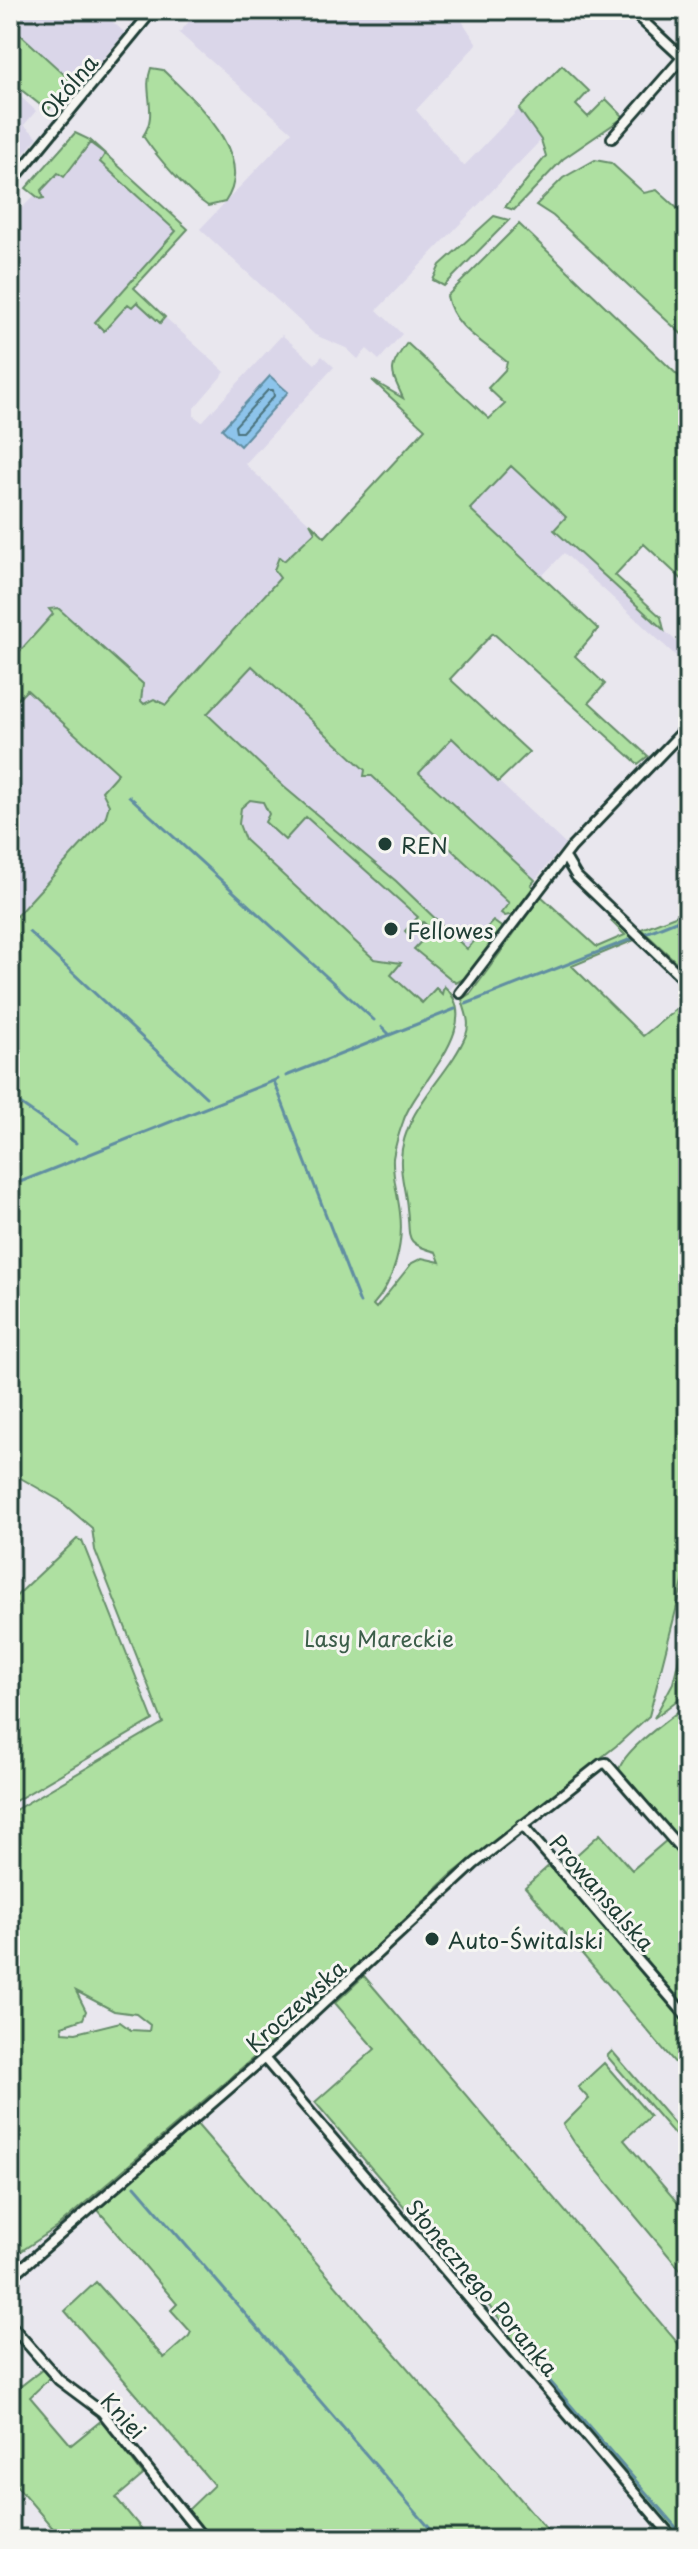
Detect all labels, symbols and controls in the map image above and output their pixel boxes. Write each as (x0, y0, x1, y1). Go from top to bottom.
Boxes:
street label: Okólna (31, 46, 105, 126)
place label: REN (401, 828, 448, 861)
marker: REN (376, 835, 394, 853)
place label: Fellowes (407, 913, 494, 946)
marker: Fellowes (382, 920, 400, 938)
park label: Lasy Mareckie (304, 1621, 454, 1654)
street label: Prowansalska (543, 1826, 663, 1958)
place label: Auto-Świtalski (448, 1923, 603, 1956)
marker: Auto-Świtalski (423, 1930, 441, 1948)
street label: Kroczewska (238, 1951, 353, 2059)
street label: Słonecznego Poranka (399, 2191, 567, 2383)
street label: Kniei (94, 2384, 154, 2446)

